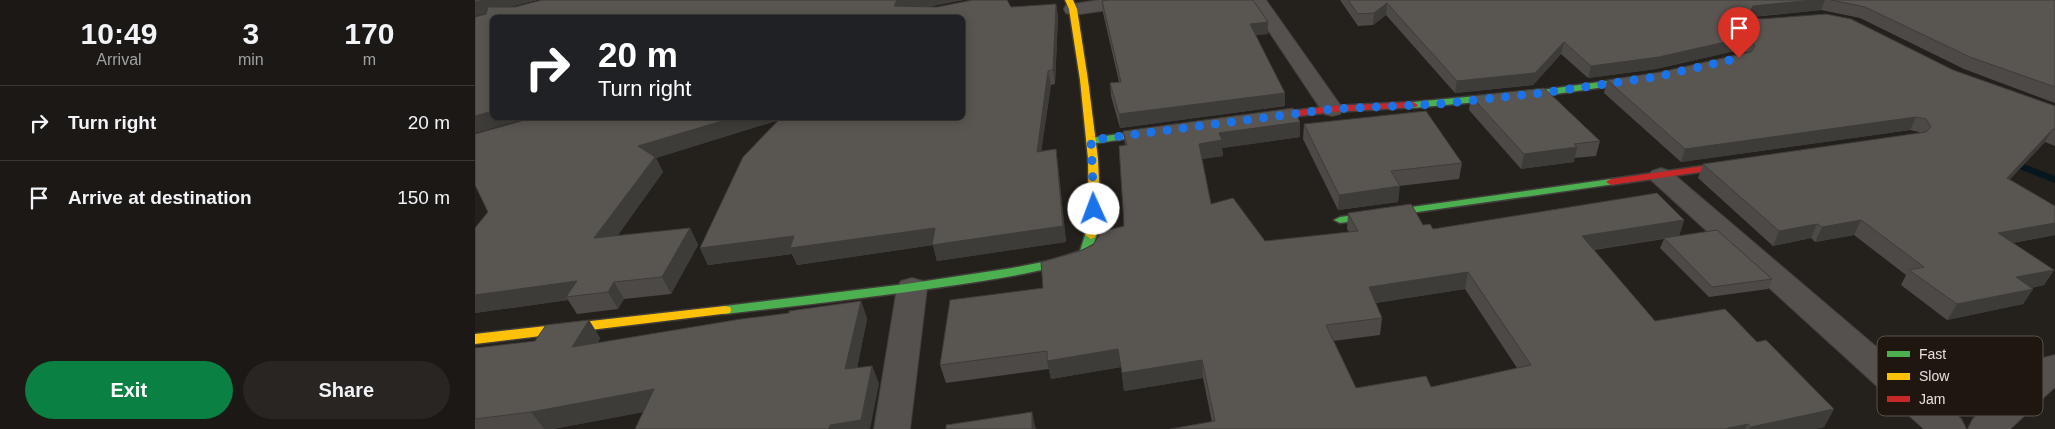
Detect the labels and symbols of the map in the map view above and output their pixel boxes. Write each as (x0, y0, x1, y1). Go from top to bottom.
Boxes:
pin (1718, 7, 1760, 58)
position arrow (1067, 182, 1119, 234)
legend (1877, 336, 2043, 416)
text: Fast (1919, 346, 1946, 362)
text: Slow (1919, 368, 1950, 384)
text: Jam (1919, 391, 1945, 407)

